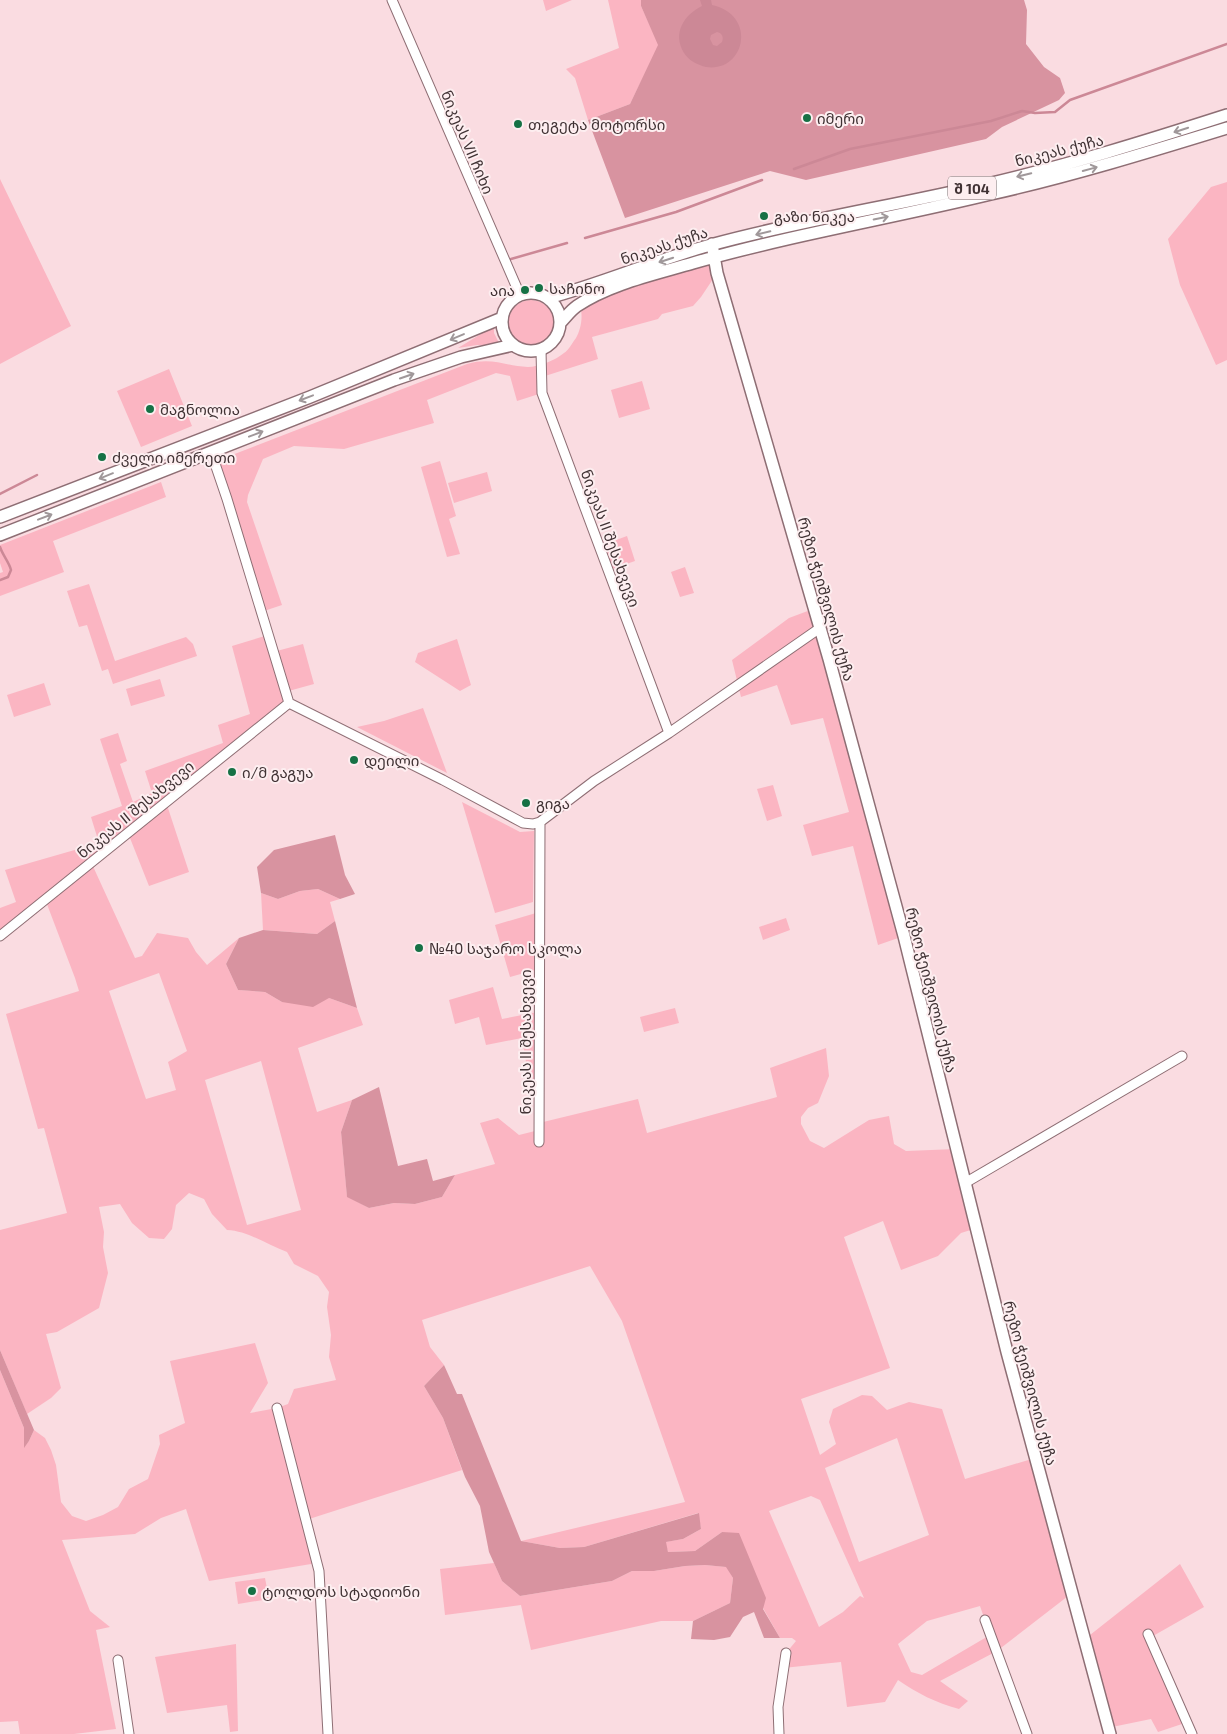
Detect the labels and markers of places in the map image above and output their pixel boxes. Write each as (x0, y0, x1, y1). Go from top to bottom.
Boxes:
place label: იმერი (817, 109, 864, 128)
marker: იმერი (801, 112, 813, 124)
place label: თეგეტა მოტორსი (528, 115, 665, 134)
marker: თეგეტა მოტორსი (512, 118, 524, 130)
place label: გაზი ნიკეა (774, 207, 855, 226)
marker: გაზი ნიკეა (758, 210, 770, 222)
place label: საჩინო (549, 279, 605, 297)
place label: აია (490, 281, 515, 299)
marker: საჩინო (533, 282, 545, 294)
marker: აია (519, 284, 531, 296)
place label: მაგნოლია (160, 400, 240, 419)
marker: მაგნოლია (144, 403, 156, 415)
place label: ძველი იმერეთი (112, 448, 235, 467)
marker: ძველი იმერეთი (96, 451, 108, 463)
place label: დეილი (364, 751, 419, 770)
marker: დეილი (348, 754, 360, 766)
place label: ი/მ გაგუა (242, 763, 313, 782)
marker: ი/მ გაგუა (226, 766, 238, 778)
place label: გიგა (536, 794, 570, 813)
marker: გიგა (520, 797, 532, 809)
place label: №40 საჯარო სკოლა (429, 939, 582, 958)
marker: №40 საჯარო სკოლა (413, 942, 425, 954)
place label: ტოლდოს სტადიონი (262, 1582, 420, 1601)
marker: ტოლდოს სტადიონი (246, 1585, 258, 1597)

